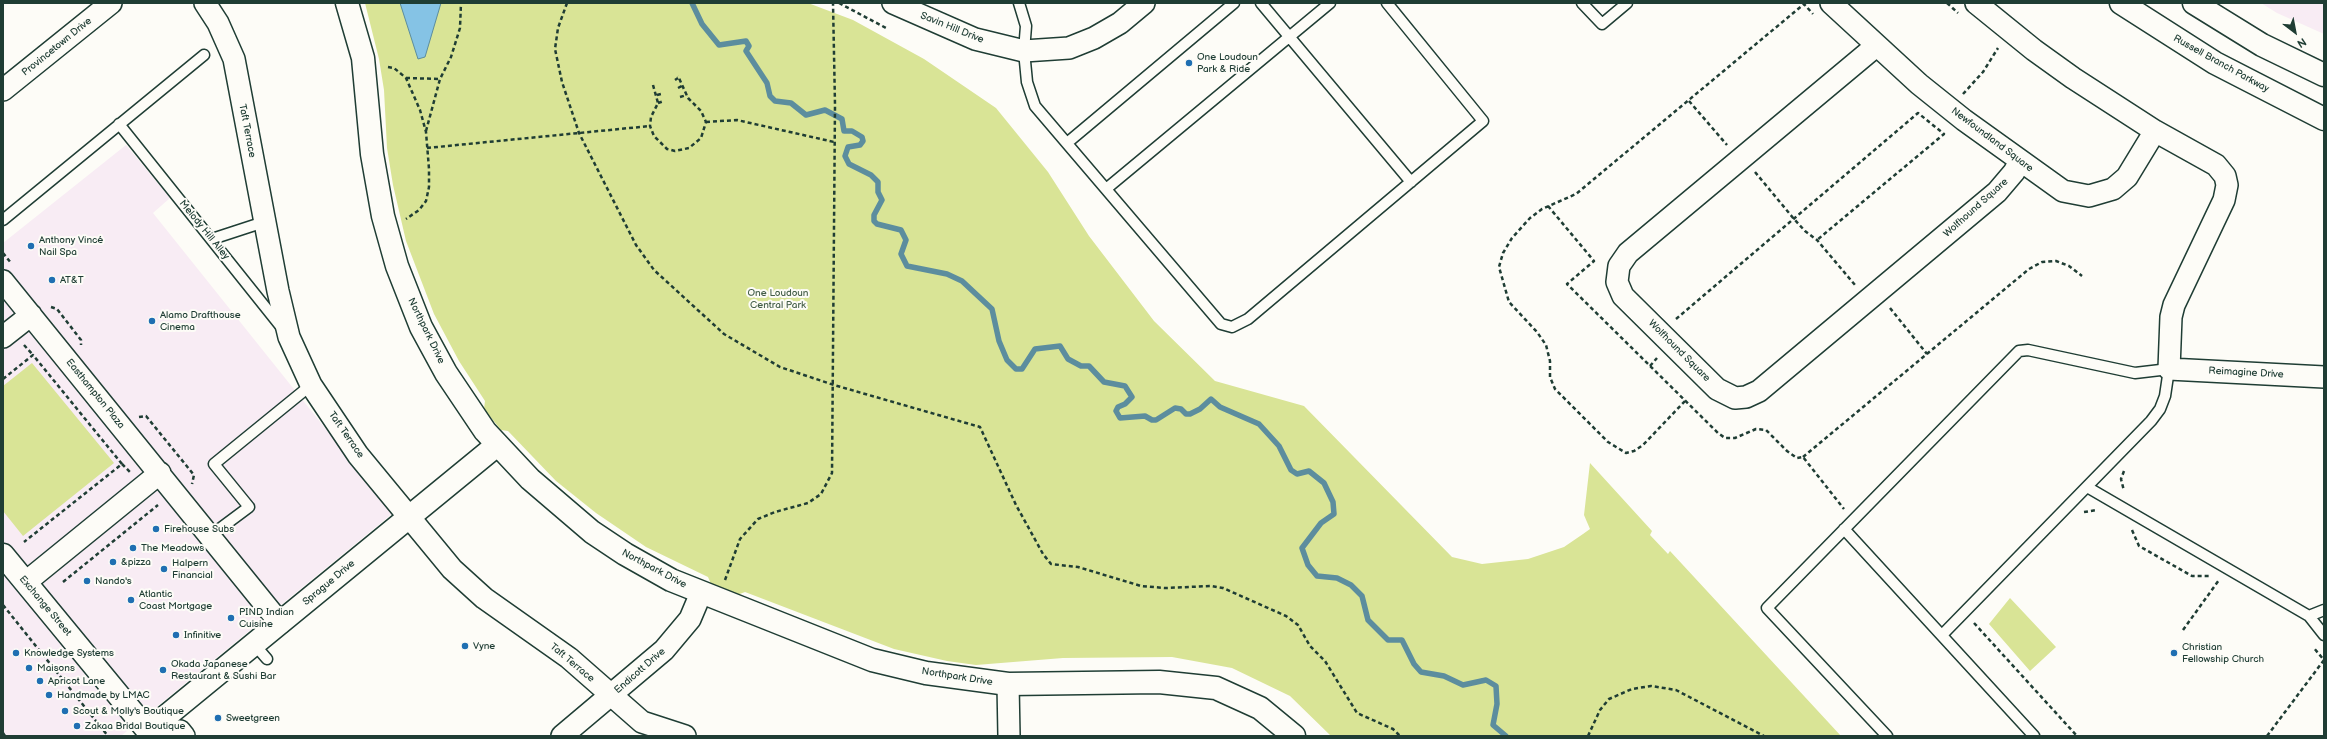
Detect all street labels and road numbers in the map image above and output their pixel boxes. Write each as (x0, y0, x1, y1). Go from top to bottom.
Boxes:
street label: Savin Hill Drive (918, 10, 986, 46)
street label: Provincetown Drive (20, 15, 94, 79)
street label: Russell Branch Parkway (2171, 33, 2271, 95)
street label: Taft Terrace (236, 103, 258, 159)
street label: Newfoundland Square (1949, 105, 2035, 175)
street label: Wolfhound Square (1941, 176, 2011, 240)
street label: Melody Hill Alley (176, 198, 232, 262)
street label: Northpark Drive (405, 296, 447, 366)
street label: Wolfhound Square (1645, 317, 1713, 385)
street label: Easthampton Plaza (63, 357, 127, 431)
street label: Reimagine Drive (2208, 365, 2284, 381)
street label: Taft Terrace (326, 409, 366, 461)
street label: Northpark Drive (620, 547, 688, 591)
street label: Sprague Drive (300, 558, 358, 608)
street label: Exchange Street (16, 573, 74, 639)
street label: Taft Terrace (547, 641, 597, 685)
street label: Endicott Drive (612, 646, 668, 696)
street label: Northpark Drive (921, 665, 993, 689)

